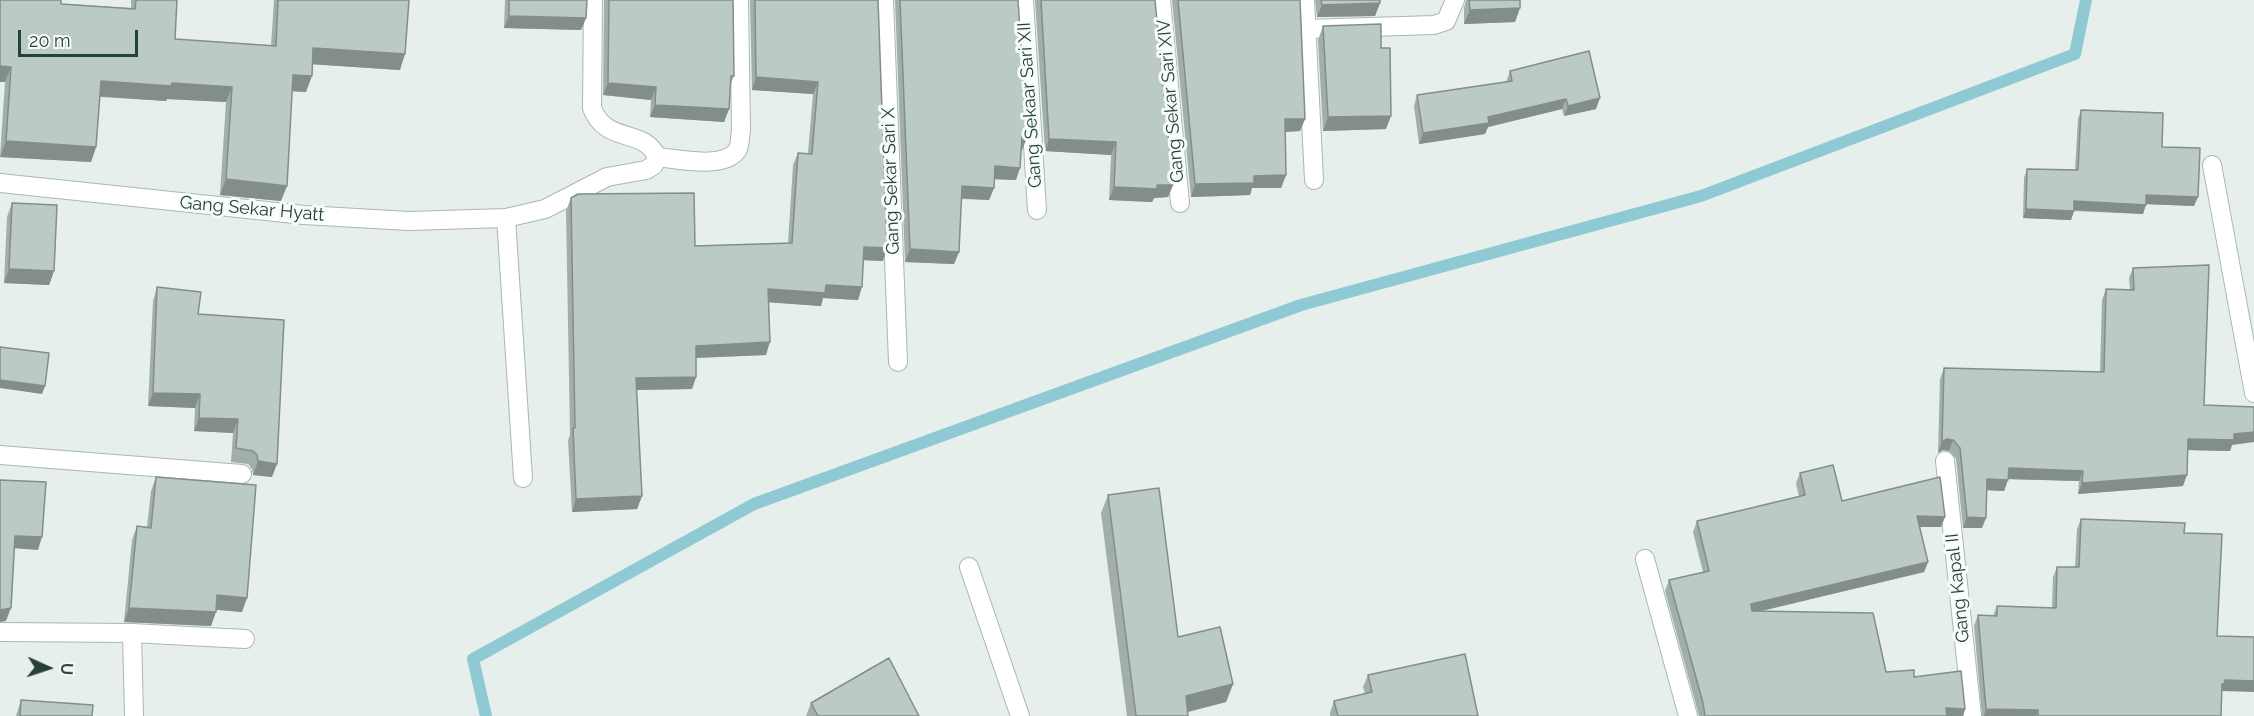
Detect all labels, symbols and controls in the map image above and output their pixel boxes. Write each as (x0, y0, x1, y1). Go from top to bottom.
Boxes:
scale bar (21, 18, 141, 56)
street label: Gang Sekar Sari XIV (1153, 18, 1189, 184)
street label: Gang Sekaar Sari XII (1013, 21, 1047, 189)
text: 20 m (29, 30, 71, 51)
street label: Gang Sekar Sari X (878, 107, 904, 255)
street label: Gang Sekar Hyatt (179, 192, 325, 226)
street label: Gang Kapal II (1942, 532, 1974, 644)
north arrow (18, 638, 78, 698)
text: U (57, 662, 76, 675)

